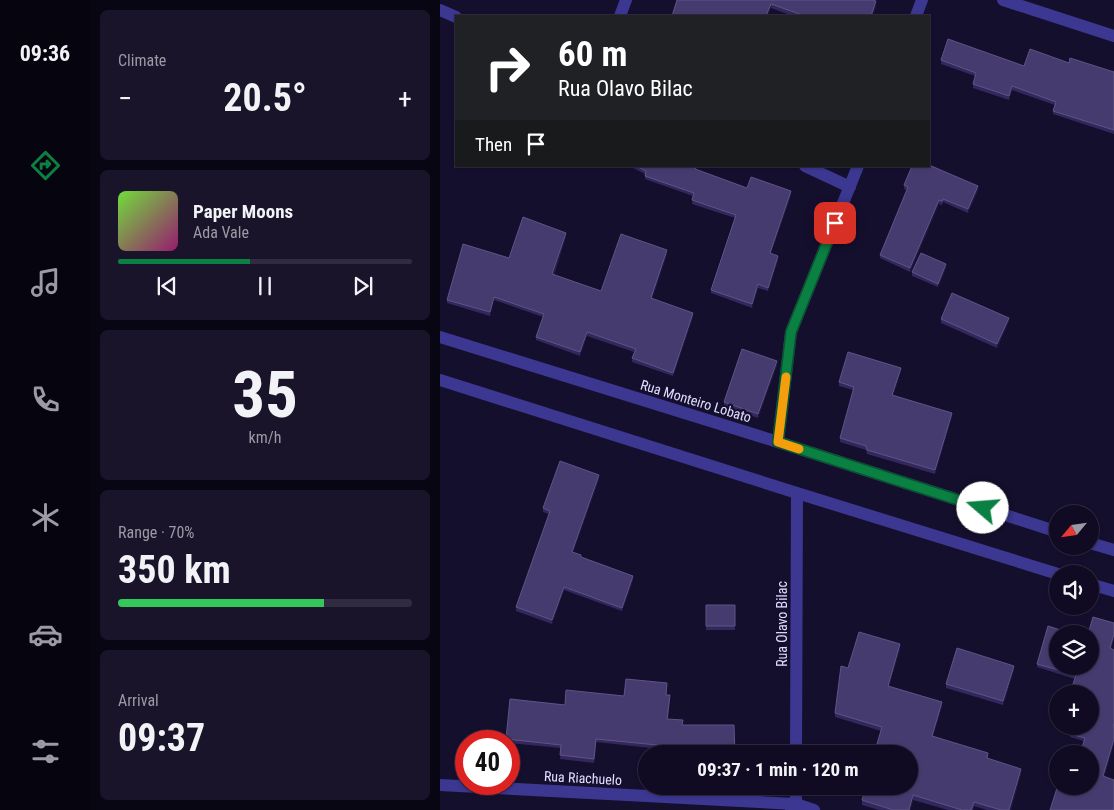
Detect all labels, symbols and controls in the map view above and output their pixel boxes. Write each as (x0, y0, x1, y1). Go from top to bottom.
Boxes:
text: 60 m (558, 34, 627, 75)
icon: right (475, 35, 540, 100)
text: 09:36 (20, 41, 70, 66)
text: Climate (118, 51, 166, 70)
text: 20.5° (223, 76, 307, 120)
text: Rua Olavo Bilac (558, 76, 693, 101)
text: − (118, 82, 132, 115)
text: + (398, 82, 412, 115)
icon: arrive (522, 130, 550, 158)
text: Then (475, 133, 512, 156)
icon: directions (28, 148, 63, 183)
text: Paper Moons (193, 200, 293, 223)
pin (814, 202, 856, 244)
icon: arrive (821, 209, 849, 237)
text: Ada Vale (193, 223, 249, 242)
icon: music (28, 265, 63, 300)
icon: previous (153, 272, 181, 300)
icon: pause (251, 272, 279, 300)
icon: next (349, 272, 377, 300)
text: 35 (232, 357, 298, 433)
street label: Rua Monteiro Lobato (639, 377, 753, 425)
icon: phone (28, 382, 63, 417)
text: km/h (249, 428, 281, 447)
position arrow (956, 481, 1008, 533)
icon: climate (28, 500, 63, 535)
north arrow (1049, 505, 1099, 555)
map controls (1049, 505, 1099, 795)
text: Range · 70% (118, 523, 194, 542)
text: 350 km (118, 548, 231, 592)
button: sound (1049, 565, 1099, 615)
street label: Rua Olavo Bilac (774, 581, 790, 667)
icon: car (28, 617, 63, 652)
button: layers (1049, 625, 1099, 675)
button: + (1049, 685, 1099, 735)
text: Arrival (118, 691, 159, 710)
text: 09:37 (118, 716, 205, 760)
speed limit sign: 40 (455, 730, 520, 795)
icon: filters (28, 734, 63, 769)
button: − (1049, 745, 1099, 795)
text: 09:37 · 1 min · 120 m (697, 758, 859, 781)
street label: Rua Riachuelo (544, 768, 622, 788)

